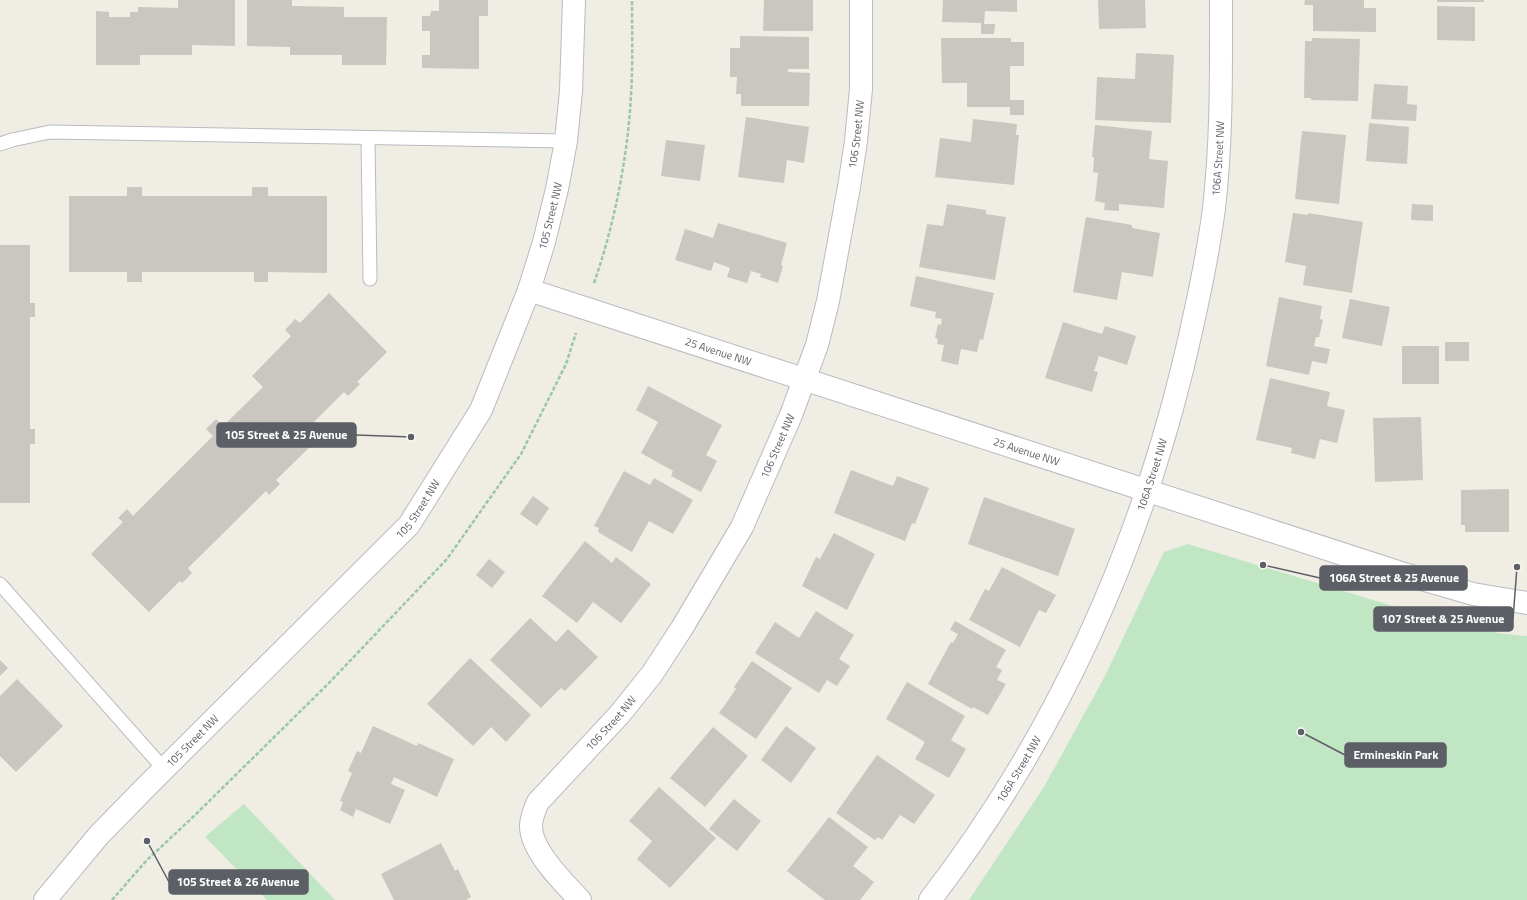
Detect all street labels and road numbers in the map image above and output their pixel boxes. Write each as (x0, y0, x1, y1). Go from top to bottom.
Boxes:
street label: 106 Street NW (844, 99, 868, 170)
street label: 106A Street NW (1207, 120, 1228, 197)
street label: 105 Street NW (534, 181, 566, 252)
street label: 25 Avenue NW (683, 333, 754, 370)
street label: 106 Street NW (756, 411, 799, 481)
street label: 25 Avenue NW (991, 433, 1062, 470)
street label: 106A Street NW (1133, 436, 1171, 513)
street label: 105 Street NW (392, 476, 444, 542)
street label: 106 Street NW (582, 692, 640, 754)
street label: 105 Street NW (162, 711, 223, 771)
street label: 106A Street NW (992, 733, 1045, 806)

